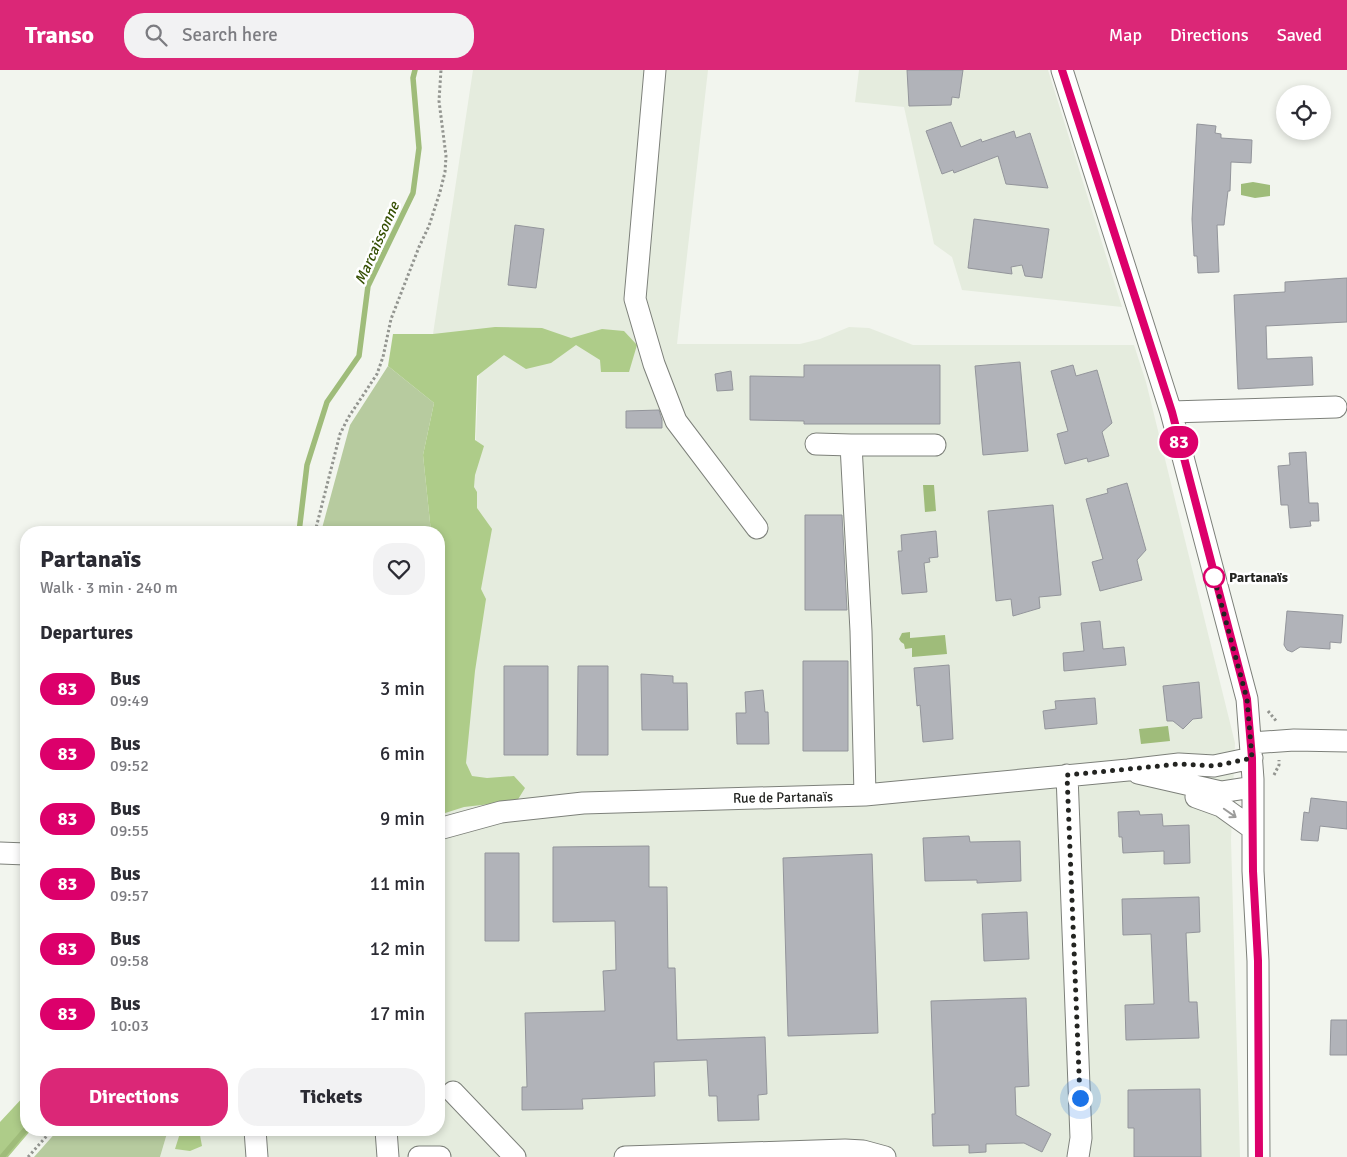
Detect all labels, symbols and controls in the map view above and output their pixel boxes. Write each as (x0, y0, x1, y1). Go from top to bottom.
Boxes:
search box (124, 13, 474, 58)
text: Transo (25, 20, 94, 50)
icon: search (142, 21, 170, 49)
text: Search here (182, 23, 278, 47)
text: Map (1109, 24, 1142, 46)
text: Directions (1170, 24, 1249, 46)
text: Saved (1277, 24, 1322, 46)
map controls (1276, 85, 1331, 140)
button: locate (1276, 85, 1331, 140)
water label: Marcaissonne (351, 198, 404, 287)
line badge: 83 (1156, 426, 1202, 458)
text: 83 (1169, 431, 1189, 453)
button: heart (373, 543, 425, 595)
text: Partanaïs (40, 544, 141, 574)
marker: Partanaïs (1203, 566, 1225, 588)
place label: Partanaïs (1229, 569, 1288, 586)
text: Walk · 3 min · 240 m (40, 578, 178, 598)
text: Departures (40, 621, 133, 645)
text: Bus (110, 667, 141, 691)
text: 3 min (380, 677, 425, 701)
text: 83 (58, 678, 77, 700)
text: 09:49 (110, 691, 149, 711)
text: Bus (110, 732, 141, 756)
text: 6 min (380, 742, 425, 766)
text: 83 (58, 743, 77, 765)
text: 09:52 (110, 756, 149, 776)
street label: Rue de Partanaïs (733, 788, 833, 807)
text: Bus (110, 797, 141, 821)
text: 9 min (380, 807, 425, 831)
text: 83 (58, 808, 77, 830)
one-way arrow (1223, 808, 1237, 818)
text: 09:55 (110, 821, 149, 841)
text: Bus (110, 862, 141, 886)
text: 11 min (370, 872, 425, 896)
text: 83 (58, 873, 77, 895)
text: 09:57 (110, 886, 149, 906)
text: Bus (110, 927, 141, 951)
text: 12 min (370, 937, 425, 961)
text: 83 (58, 938, 77, 960)
text: 09:58 (110, 951, 149, 971)
text: Bus (110, 992, 141, 1016)
text: 17 min (370, 1002, 425, 1026)
text: 83 (58, 1003, 77, 1025)
text: 10:03 (110, 1016, 149, 1036)
button: Directions (40, 1068, 228, 1126)
button: Tickets (238, 1068, 425, 1126)
your location (1068, 1086, 1093, 1111)

